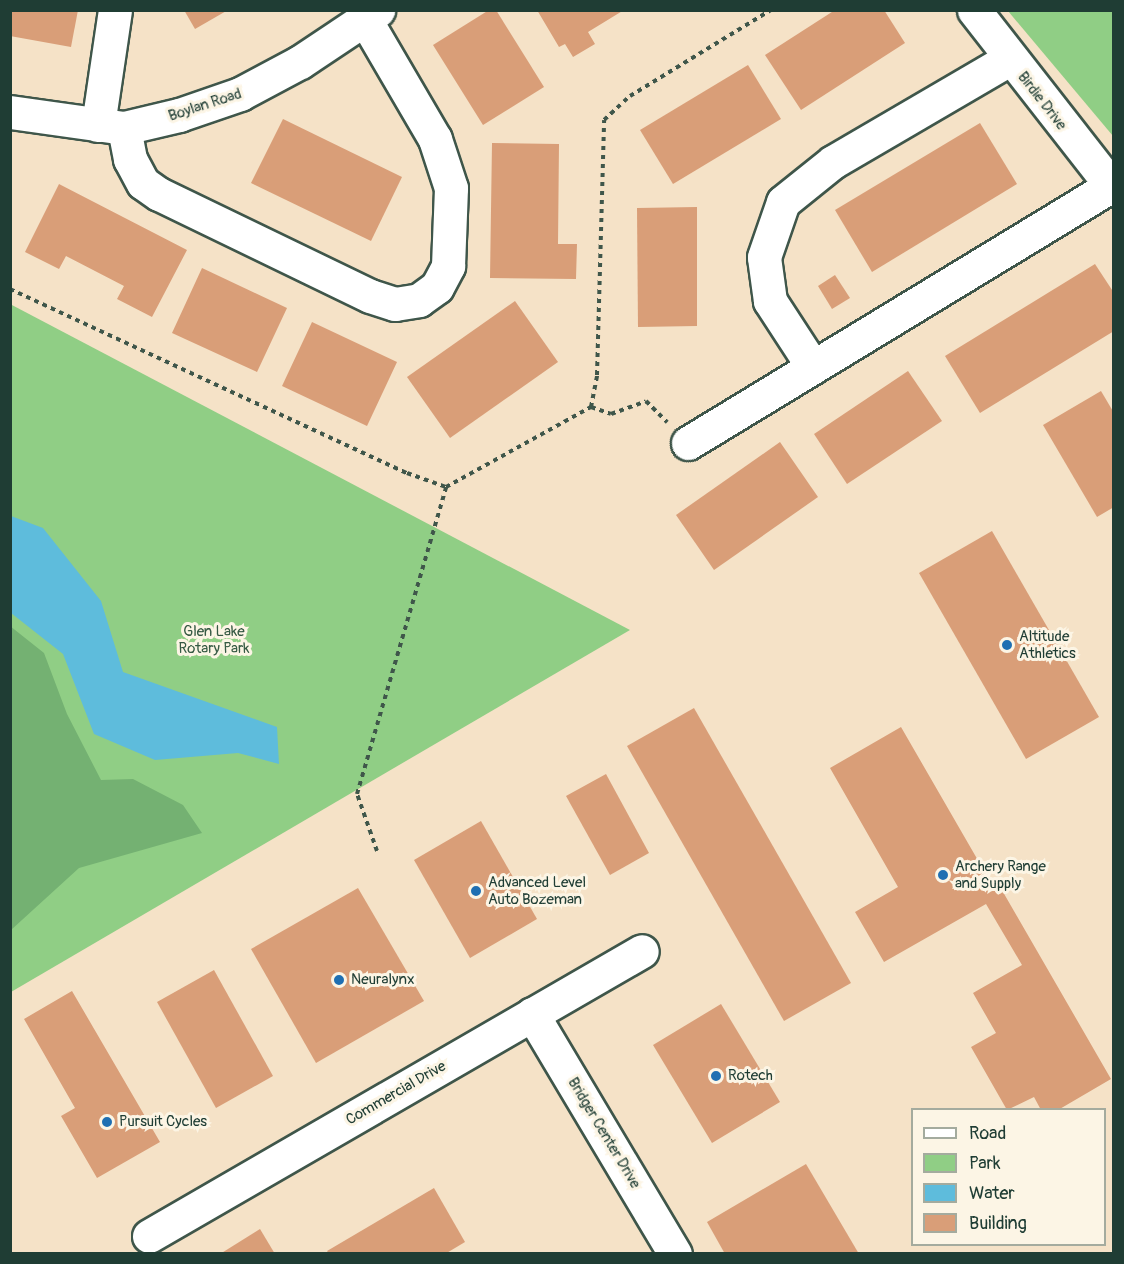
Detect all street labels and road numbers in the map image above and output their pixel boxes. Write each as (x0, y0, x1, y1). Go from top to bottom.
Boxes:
street label: Birdie Drive (1014, 68, 1070, 134)
street label: Boylan Road (166, 85, 244, 125)
street label: Commercial Drive (343, 1057, 449, 1129)
street label: Bridger Center Drive (564, 1074, 644, 1192)

